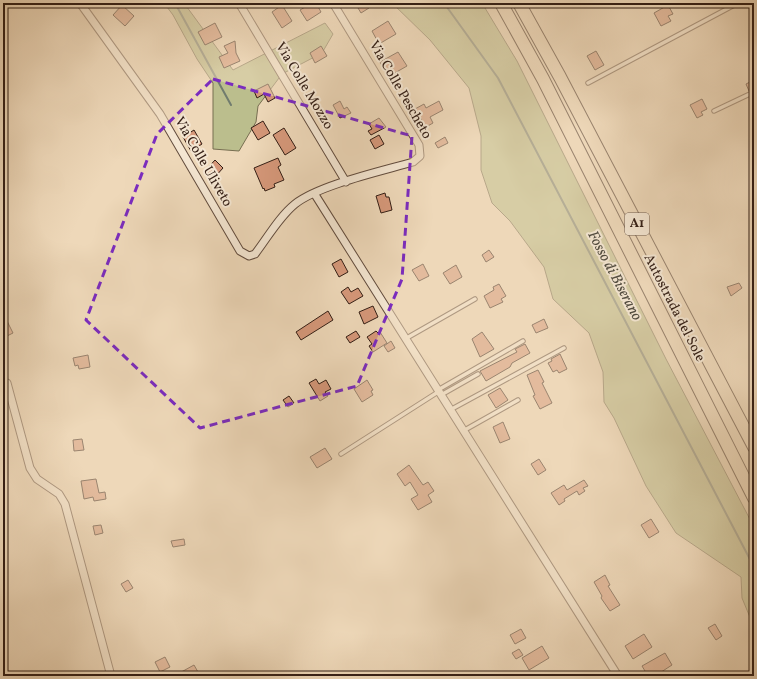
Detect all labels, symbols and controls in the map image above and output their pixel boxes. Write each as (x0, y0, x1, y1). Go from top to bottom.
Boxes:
street label: Via Colle Pescheto (364, 37, 436, 143)
street label: Via Colle Mozzo (270, 39, 338, 133)
street label: Via Colle Uliveto (169, 113, 237, 211)
road number: A1 (625, 213, 649, 235)
water label: Fosso di Biserano (582, 227, 647, 325)
street label: Autostrada del Sole (639, 251, 710, 365)

